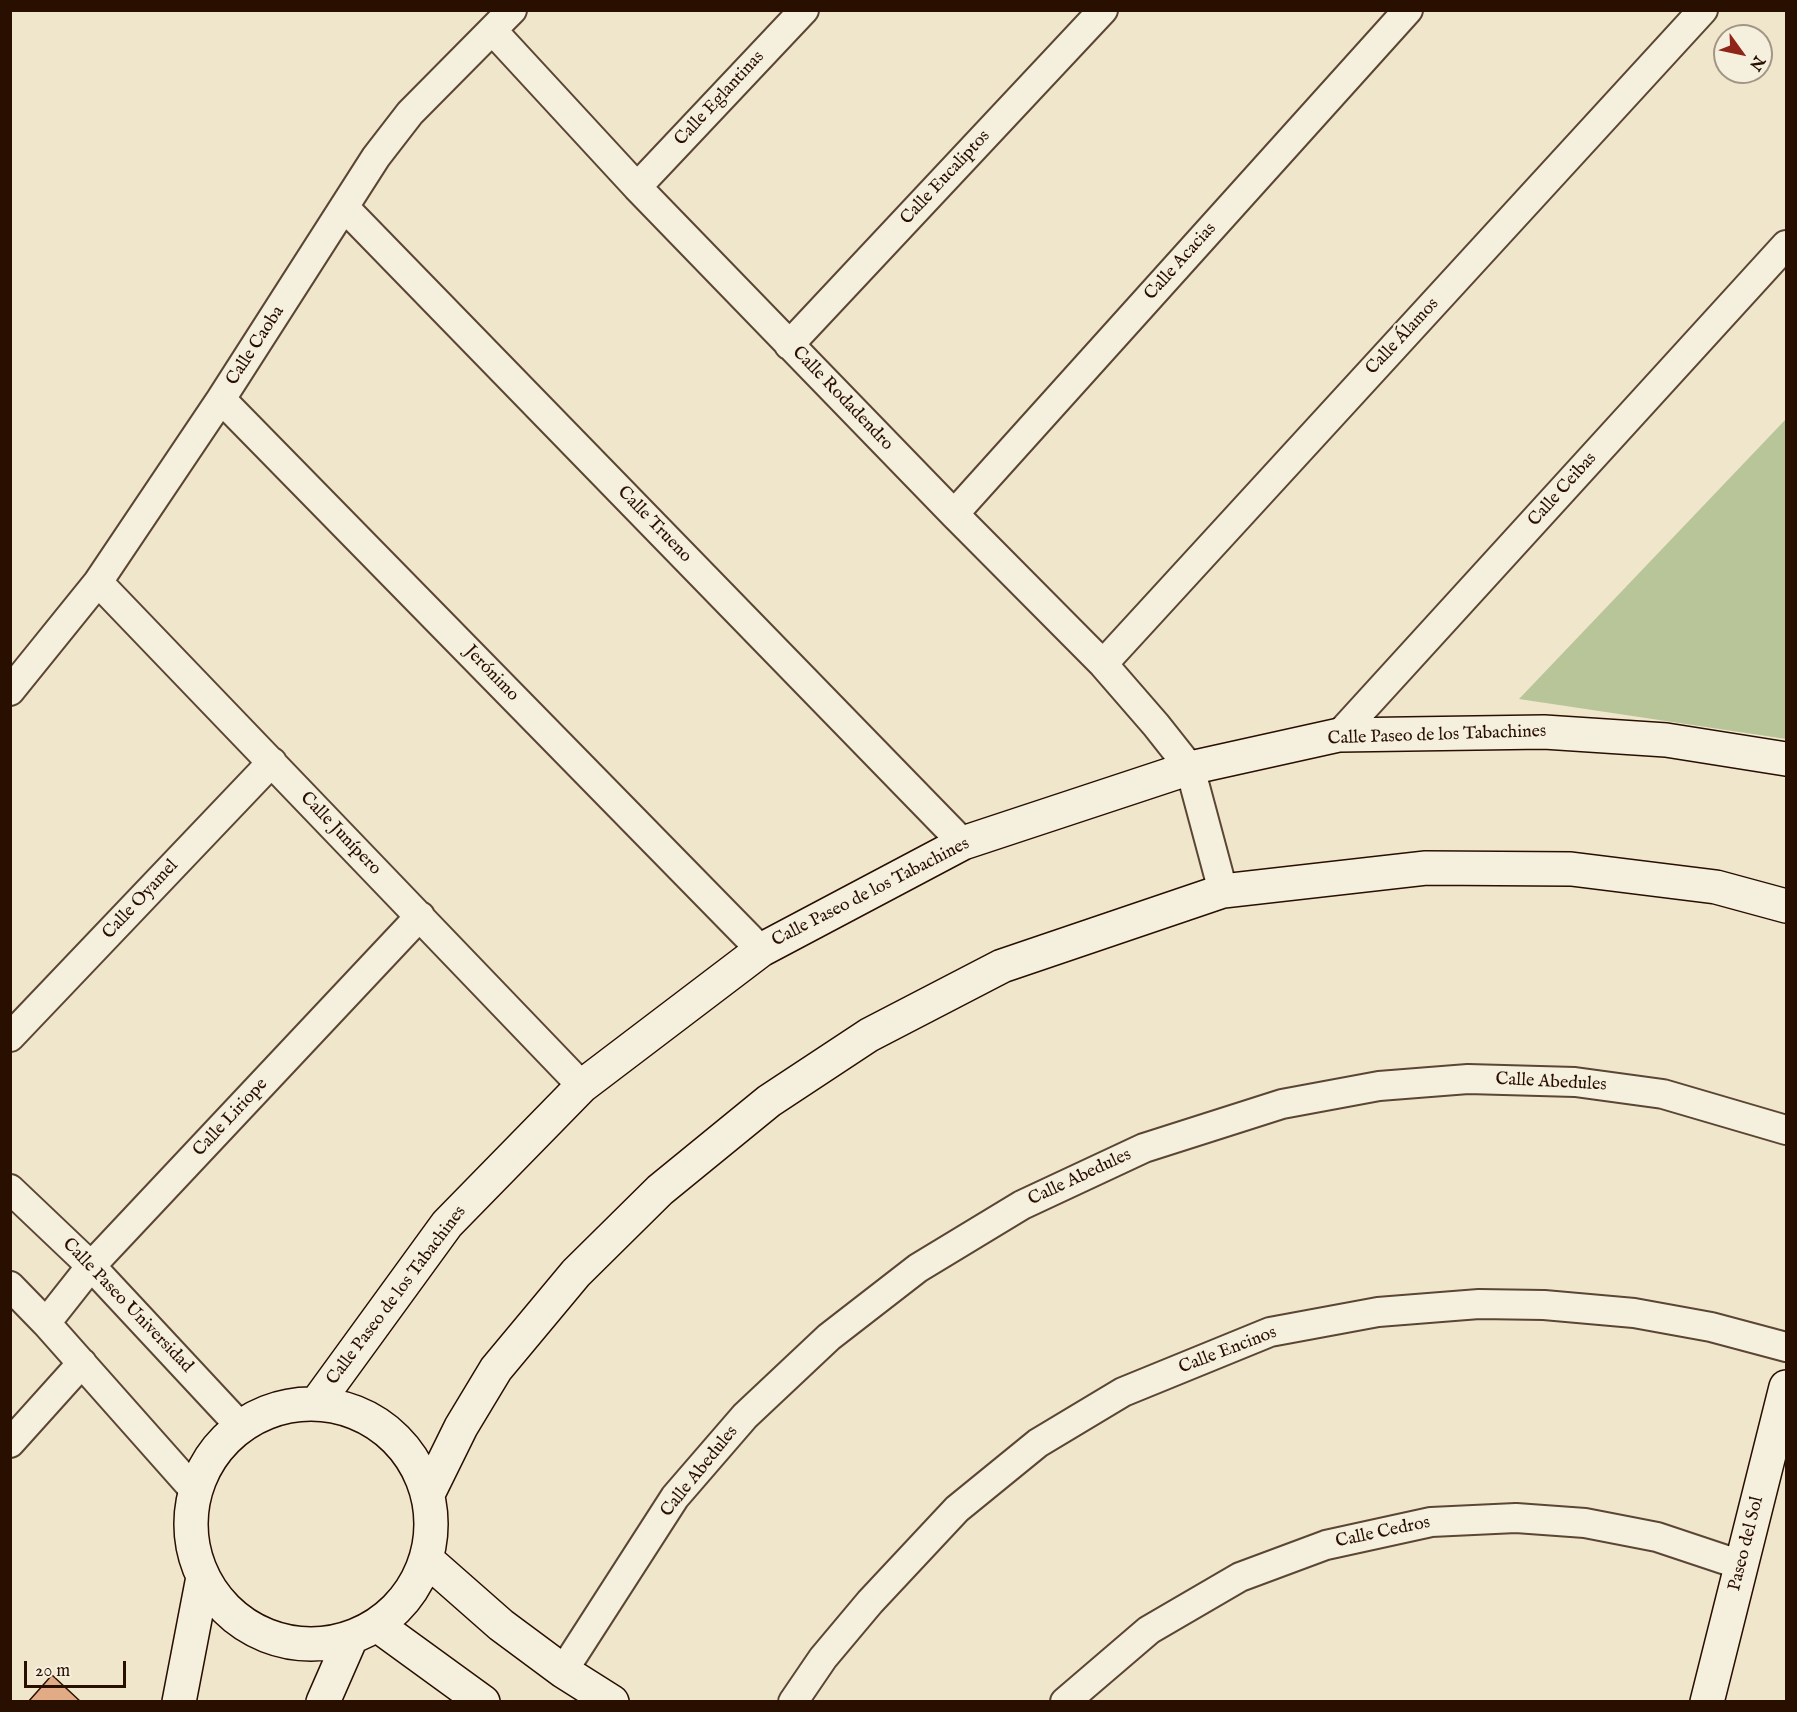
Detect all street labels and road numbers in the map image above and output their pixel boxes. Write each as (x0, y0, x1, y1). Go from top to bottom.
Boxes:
street label: Calle Eglantinas (671, 47, 769, 151)
street label: Calle Eucaliptos (897, 126, 995, 230)
street label: Calle Acacias (1141, 219, 1221, 305)
street label: Calle Álamos (1362, 294, 1444, 380)
street label: Calle Caoba (222, 302, 290, 390)
street label: Calle Rodadendro (787, 342, 897, 456)
street label: Calle Ceibas (1524, 449, 1602, 531)
street label: Calle Trueno (612, 482, 696, 568)
street label: Jerónimo (459, 642, 523, 706)
street label: Calle Paseo de los Tabachines (1327, 721, 1547, 751)
street label: Calle Junípero (295, 788, 385, 880)
street label: Calle Paseo de los Tabachines (769, 834, 973, 952)
street label: Calle Oyamel (99, 856, 183, 944)
street label: Calle Abedules (1495, 1069, 1607, 1097)
street label: Calle Liriope (189, 1074, 273, 1162)
street label: Calle Abedules (1025, 1145, 1135, 1211)
street label: Calle Paseo de los Tabachines (323, 1202, 471, 1390)
street label: Calle Paseo Universidad (57, 1234, 197, 1378)
street label: Calle Encinos (1176, 1322, 1280, 1380)
street label: Calle Abedules (657, 1422, 743, 1522)
street label: Paseo del Sol (1725, 1494, 1769, 1594)
street label: Calle Cedros (1334, 1512, 1432, 1554)

